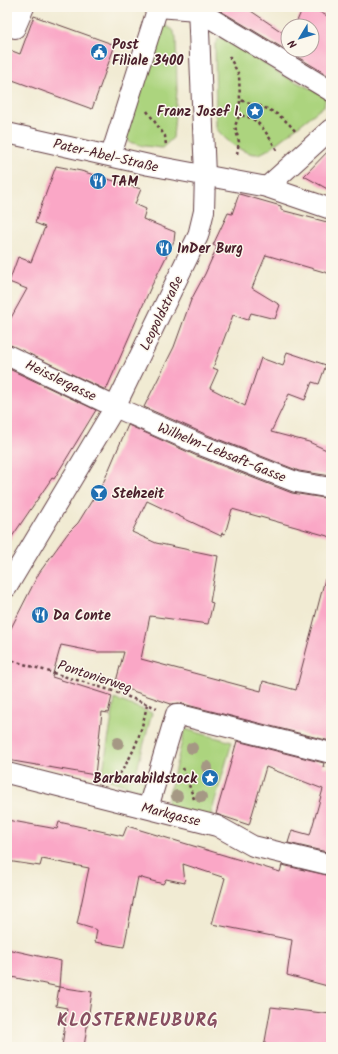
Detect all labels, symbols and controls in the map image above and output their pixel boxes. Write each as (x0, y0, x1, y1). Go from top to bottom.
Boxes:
north arrow (280, 18, 320, 58)
place label: Post Filiale 3400 (112, 34, 184, 72)
text: N (284, 35, 302, 52)
public building icon: Post Filiale 3400 (89, 42, 109, 62)
place label: Franz Josef I. (157, 101, 242, 123)
place icon: Franz Josef I. (245, 101, 265, 121)
street label: Pater-Abel-Straße (51, 133, 161, 179)
restaurant icon: TAM (88, 171, 108, 191)
place label: TAM (111, 171, 138, 193)
restaurant icon: InDer Burg (154, 238, 174, 258)
place label: InDer Burg (177, 238, 243, 260)
street label: Leopoldstraße (134, 272, 190, 355)
street label: Heisslergasse (21, 354, 101, 408)
street label: Wilhelm-Lebsaft-Gasse (154, 417, 290, 489)
bar icon: Stehzeit (89, 483, 109, 503)
place label: Stehzeit (112, 483, 165, 505)
restaurant icon: Da Conte (30, 605, 50, 625)
place label: Da Conte (53, 605, 111, 627)
street label: Pontonierweg (55, 655, 135, 699)
place label: Barbarabildstock (93, 768, 198, 790)
place icon: Barbarabildstock (200, 768, 220, 788)
street label: Markgasse (139, 797, 203, 833)
district label: KLOSTERNEUBURG (57, 1007, 219, 1036)

